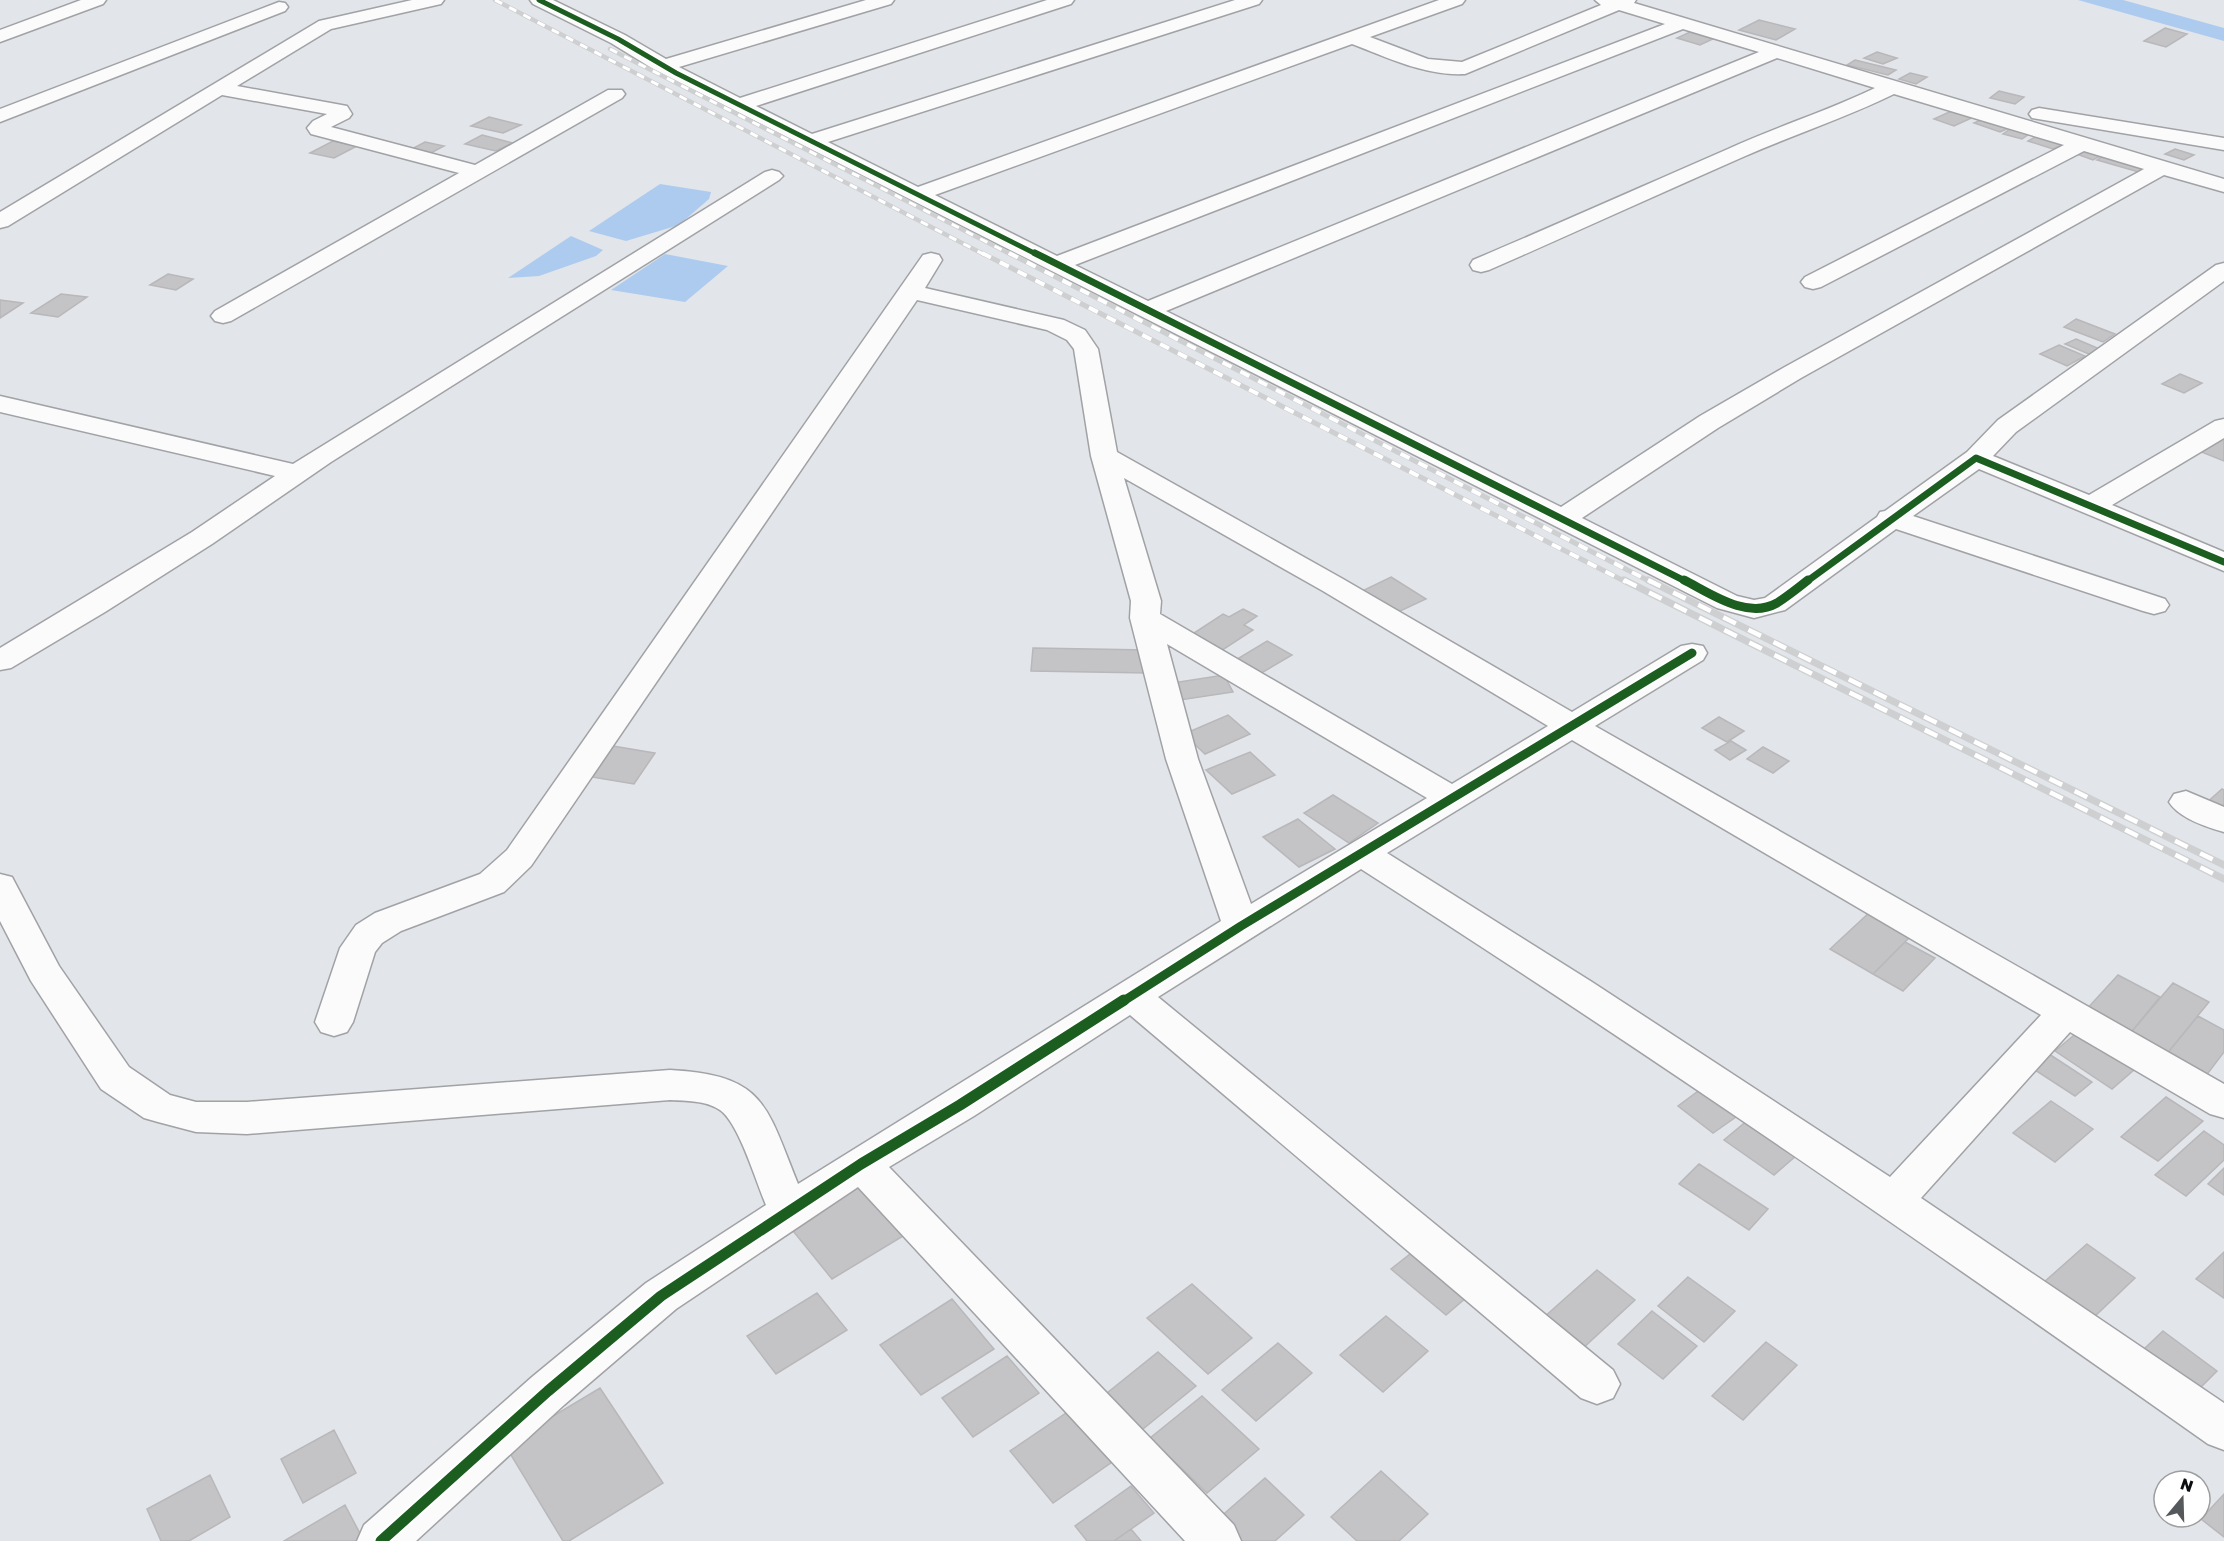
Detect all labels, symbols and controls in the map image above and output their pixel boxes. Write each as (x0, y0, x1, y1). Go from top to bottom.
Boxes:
north arrow (2152, 1469, 2212, 1529)
text: N (2178, 1473, 2196, 1496)

